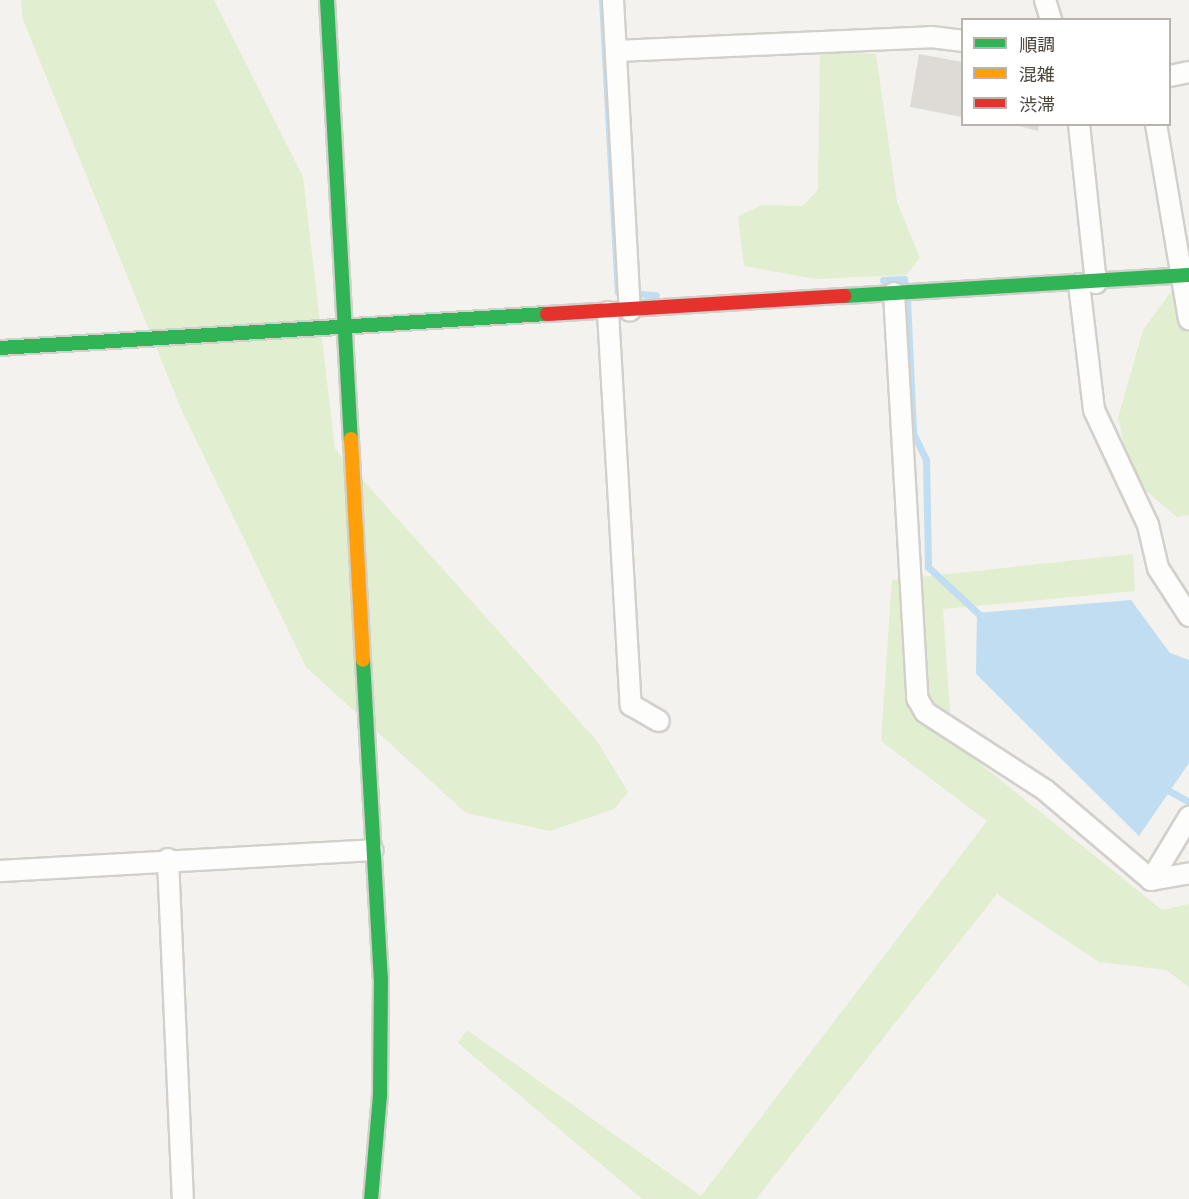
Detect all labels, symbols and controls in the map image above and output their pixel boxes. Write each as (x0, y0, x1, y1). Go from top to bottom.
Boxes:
legend (961, 18, 1171, 126)
text: 順調 (1019, 34, 1055, 55)
text: 混雑 (1019, 64, 1055, 85)
text: 渋滞 (1019, 94, 1055, 115)

